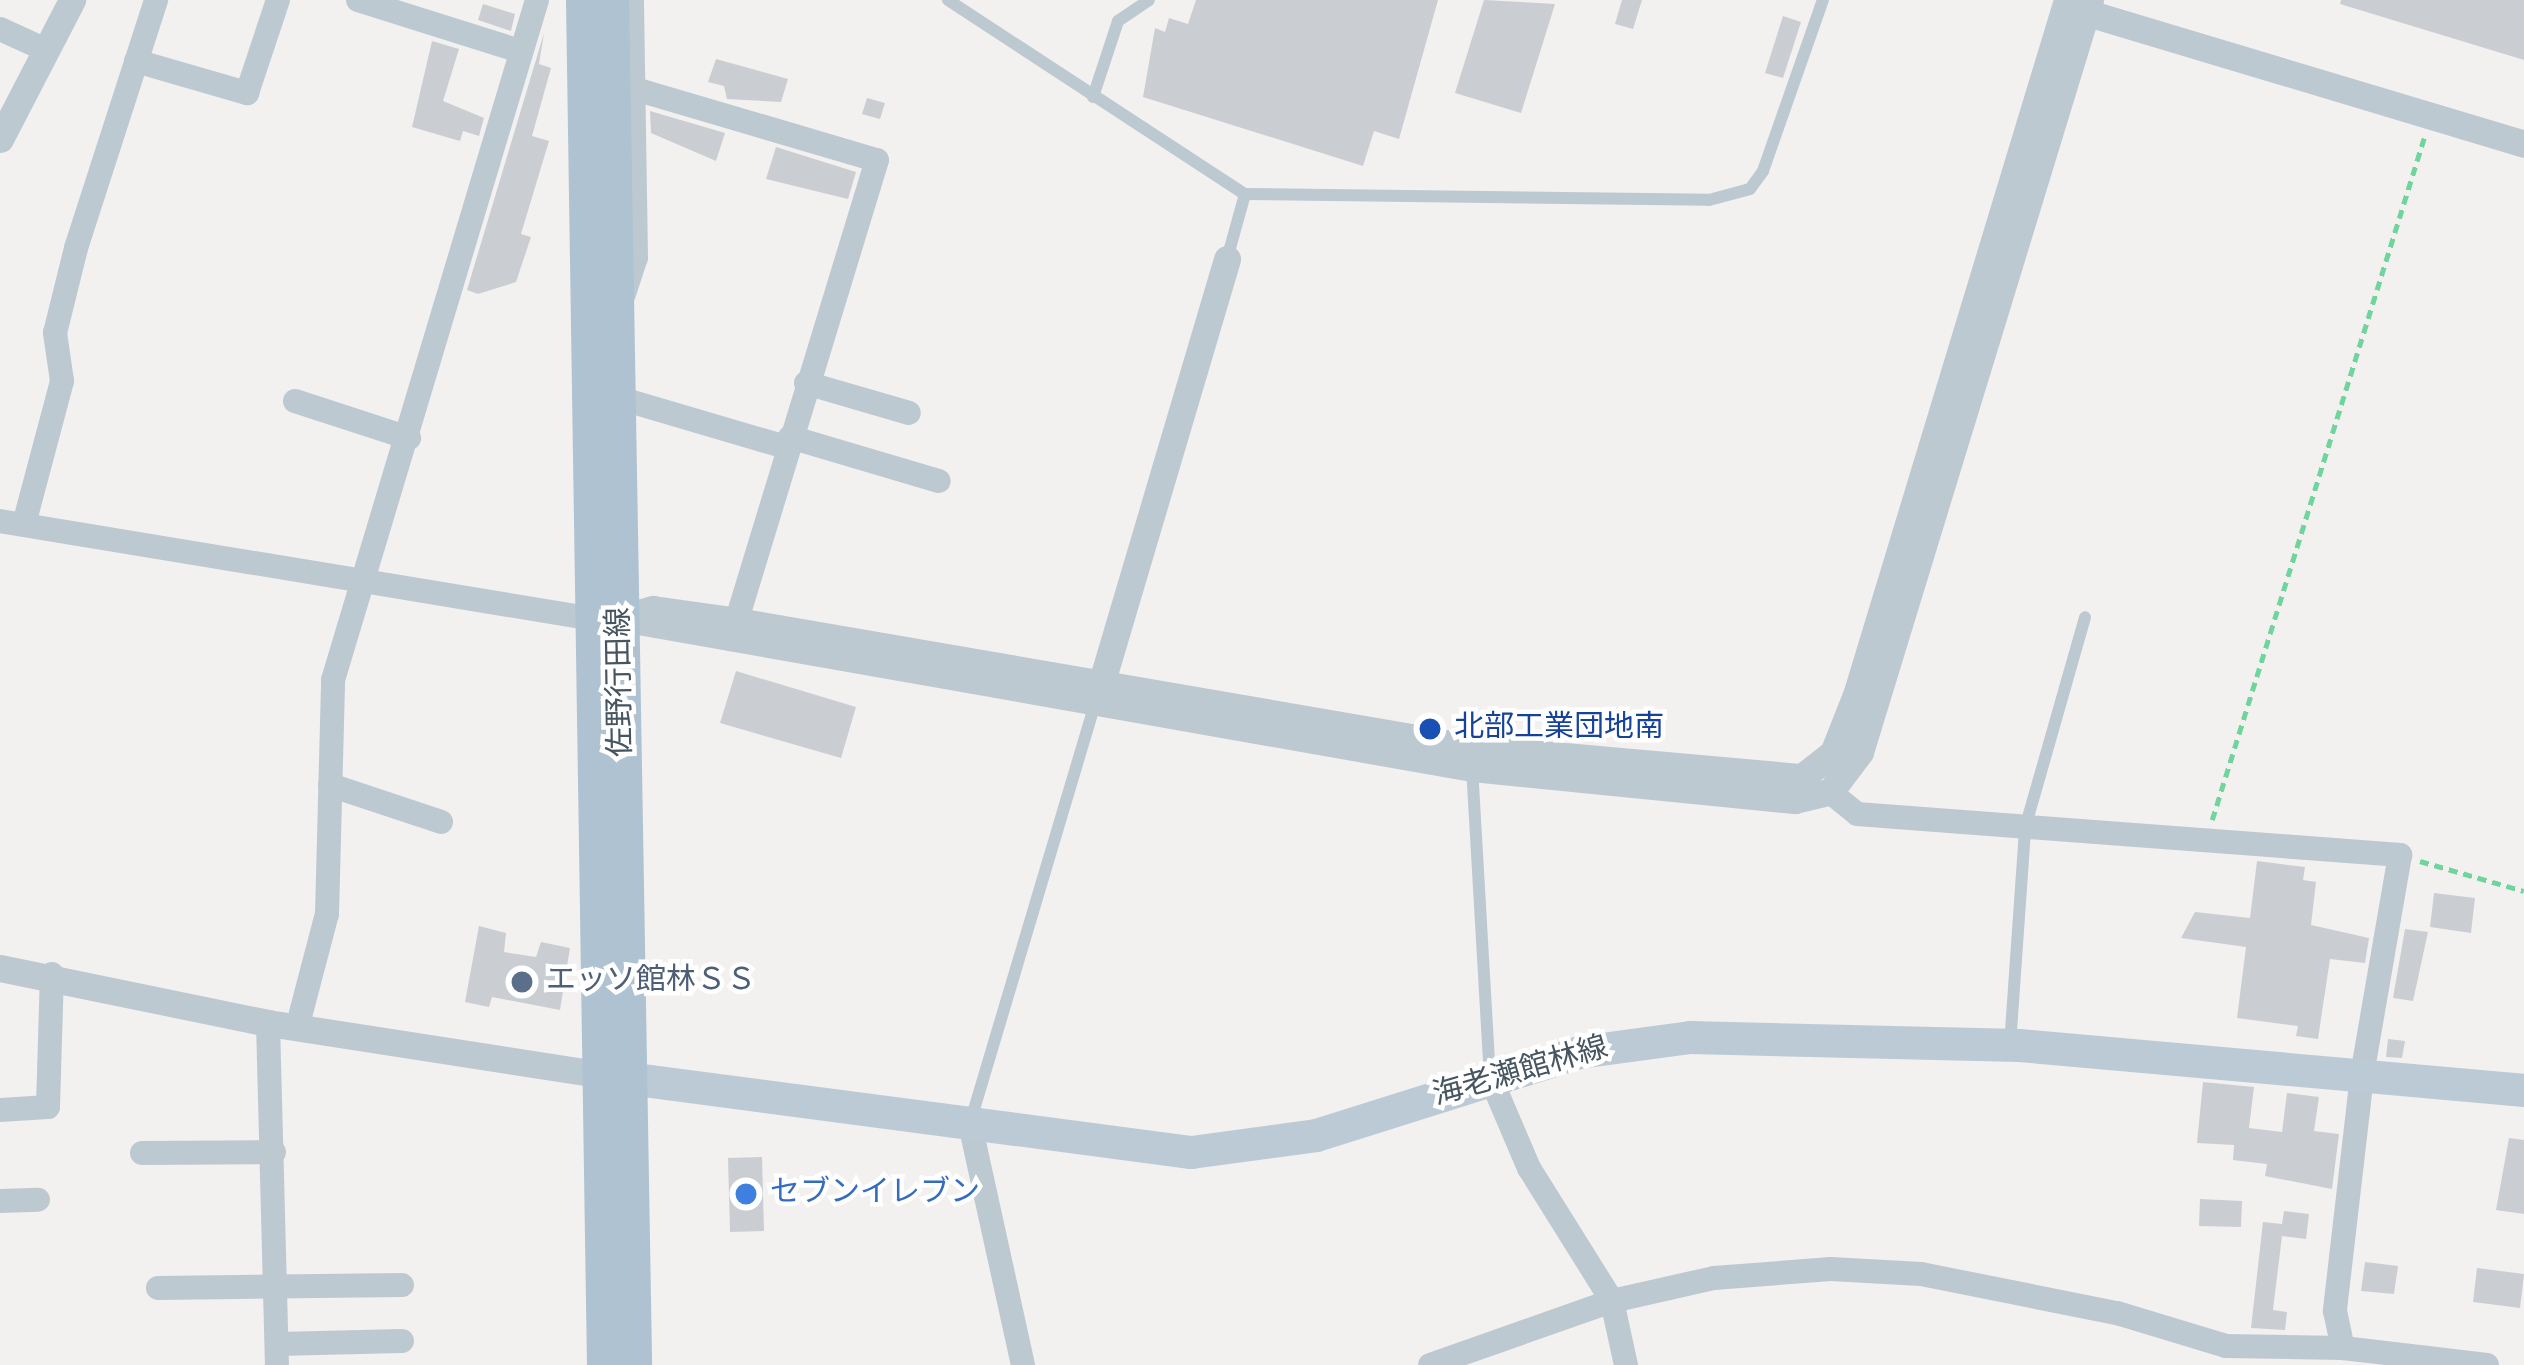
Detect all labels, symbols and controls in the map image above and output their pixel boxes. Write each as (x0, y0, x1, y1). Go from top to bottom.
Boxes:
street label: 佐野行田線 (603, 607, 641, 757)
place label: 北部工業団地南 (1454, 711, 1664, 747)
marker: 北部工業団地南 (1417, 716, 1443, 742)
place label: エッソ館林ＳＳ (546, 964, 756, 1000)
marker: エッソ館林ＳＳ (509, 969, 535, 995)
street label: 海老瀬館林線 (1430, 1031, 1612, 1115)
place label: セブンイレブン (770, 1176, 980, 1212)
marker: セブンイレブン (733, 1181, 759, 1207)

